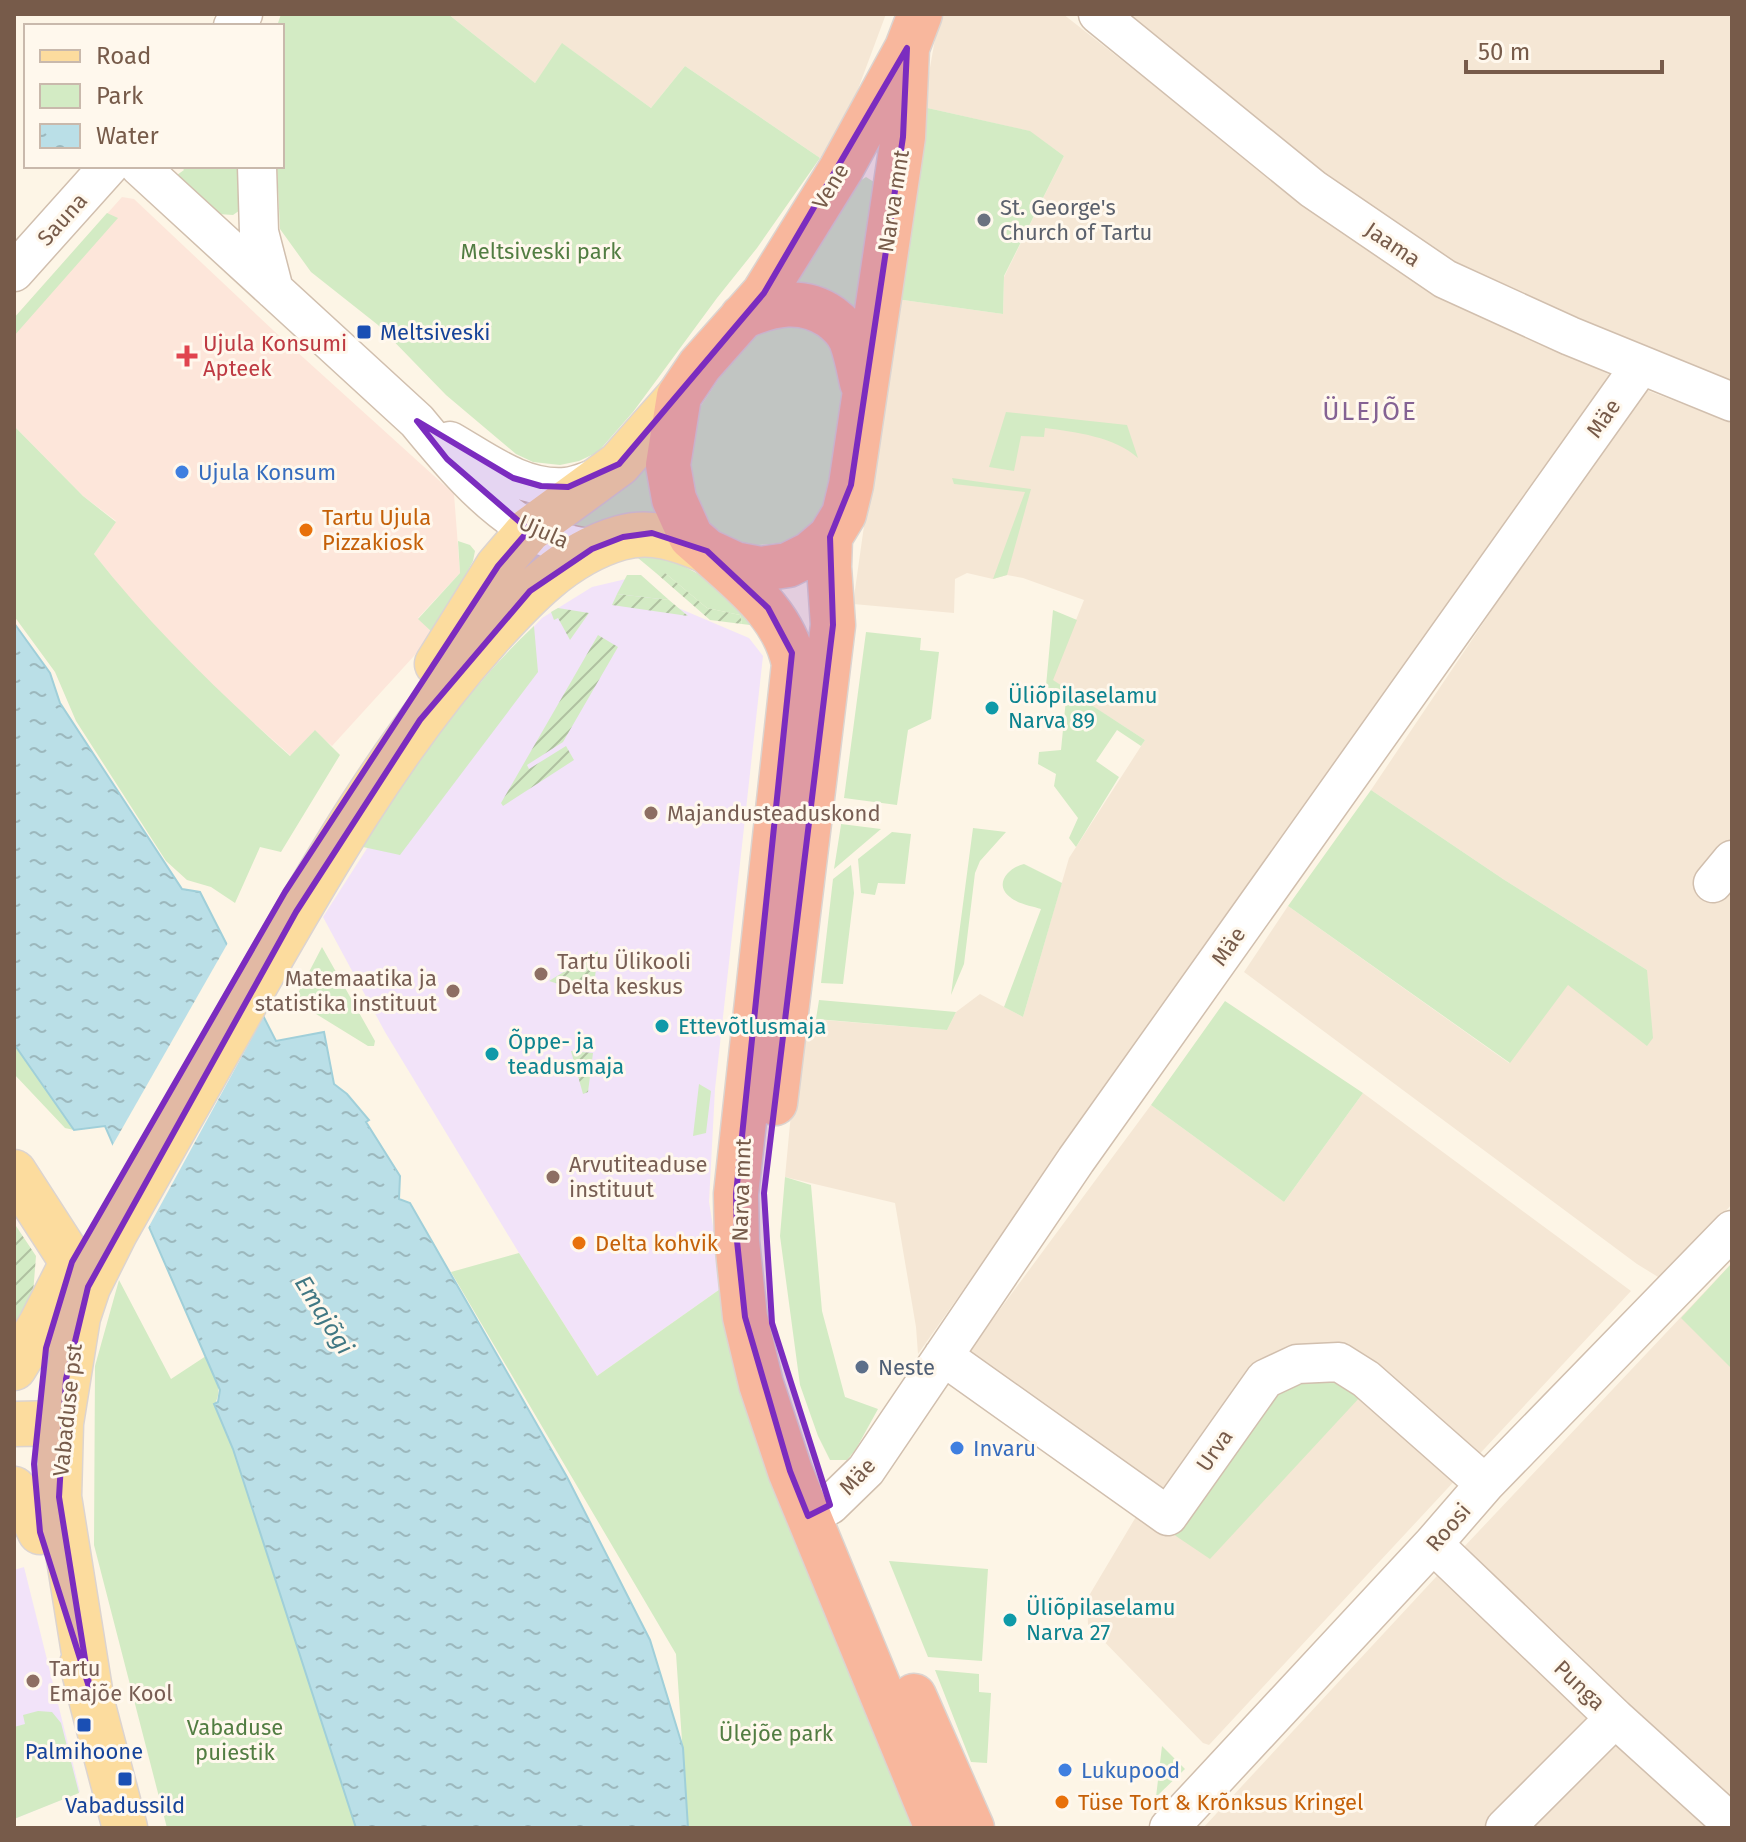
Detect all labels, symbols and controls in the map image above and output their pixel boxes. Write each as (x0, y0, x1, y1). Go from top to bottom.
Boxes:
legend (24, 24, 284, 168)
scale bar (1466, 24, 1662, 74)
text: 50 m (1478, 38, 1530, 66)
text: Road (96, 42, 151, 70)
text: Park (96, 82, 144, 110)
text: Water (96, 122, 160, 150)
street label: Narva mnt (872, 148, 915, 254)
street label: Vene (806, 158, 855, 214)
street label: Sauna (32, 187, 93, 251)
place label: St. George's Church of Tartu (1000, 194, 1152, 246)
marker: St. George's Church of Tartu (975, 211, 993, 229)
street label: Jaama (1360, 216, 1426, 273)
park label: Meltsiveski park (461, 238, 622, 265)
place label: Meltsiveski (380, 319, 490, 346)
marker: Meltsiveski (355, 323, 373, 341)
place label: Ujula Konsumi Apteek (203, 330, 347, 382)
marker: Ujula Konsumi Apteek (178, 347, 196, 365)
street label: Mäe (1581, 394, 1626, 443)
district label: ÜLEJÕE (1322, 396, 1418, 427)
place label: Ujula Konsum (198, 459, 336, 486)
marker: Ujula Konsum (173, 463, 191, 481)
place label: Tartu Ujula Pizzakiosk (322, 504, 431, 556)
street label: Ujula (515, 509, 573, 554)
marker: Tartu Ujula Pizzakiosk (297, 521, 315, 539)
place label: Üliõpilaselamu Narva 89 (1008, 682, 1158, 734)
marker: Üliõpilaselamu Narva 89 (983, 699, 1001, 717)
place label: Majandusteaduskond (667, 800, 881, 827)
marker: Majandusteaduskond (642, 804, 660, 822)
street label: Mäe (1206, 922, 1251, 971)
place label: Tartu Ülikooli Delta keskus (557, 948, 691, 1000)
place label: Matemaatika ja statistika instituut (255, 965, 437, 1017)
marker: Tartu Ülikooli Delta keskus (532, 965, 550, 983)
marker: Matemaatika ja statistika instituut (444, 982, 462, 1000)
place label: Ettevõtlusmaja (678, 1013, 826, 1040)
marker: Ettevõtlusmaja (653, 1017, 671, 1035)
place label: Õppe- ja teadusmaja (508, 1028, 624, 1080)
marker: Õppe- ja teadusmaja (483, 1045, 501, 1063)
street label: Narva mnt (726, 1138, 757, 1242)
place label: Arvutiteaduse instituut (569, 1151, 707, 1203)
marker: Arvutiteaduse instituut (544, 1168, 562, 1186)
place label: Delta kohvik (595, 1230, 719, 1257)
marker: Delta kohvik (570, 1234, 588, 1252)
water label: Emajõgi (289, 1270, 359, 1360)
street label: Vabaduse pst (47, 1342, 88, 1478)
place label: Neste (878, 1354, 935, 1381)
marker: Neste (853, 1358, 871, 1376)
street label: Urva (1190, 1424, 1239, 1477)
place label: Invaru (973, 1435, 1036, 1462)
marker: Invaru (948, 1439, 966, 1457)
street label: Mäe (833, 1452, 881, 1501)
street label: Roosi (1420, 1498, 1477, 1557)
place label: Üliõpilaselamu Narva 27 (1026, 1594, 1176, 1646)
marker: Üliõpilaselamu Narva 27 (1001, 1611, 1019, 1629)
place label: Tartu Emajõe Kool (49, 1655, 173, 1707)
street label: Punga (1548, 1655, 1611, 1716)
marker: Tartu Emajõe Kool (24, 1672, 42, 1690)
park label: Vabaduse puiestik (187, 1714, 283, 1766)
marker: Palmihoone (75, 1716, 93, 1734)
park label: Ülejõe park (719, 1720, 834, 1747)
place label: Palmihoone (25, 1738, 143, 1765)
place label: Lukupood (1081, 1757, 1180, 1784)
marker: Lukupood (1056, 1761, 1074, 1779)
marker: Vabadussild (116, 1770, 134, 1788)
place label: Tüse Tort & Krõnksus Kringel (1078, 1789, 1363, 1816)
place label: Vabadussild (65, 1792, 185, 1819)
marker: Tüse Tort & Krõnksus Kringel (1053, 1793, 1071, 1811)

